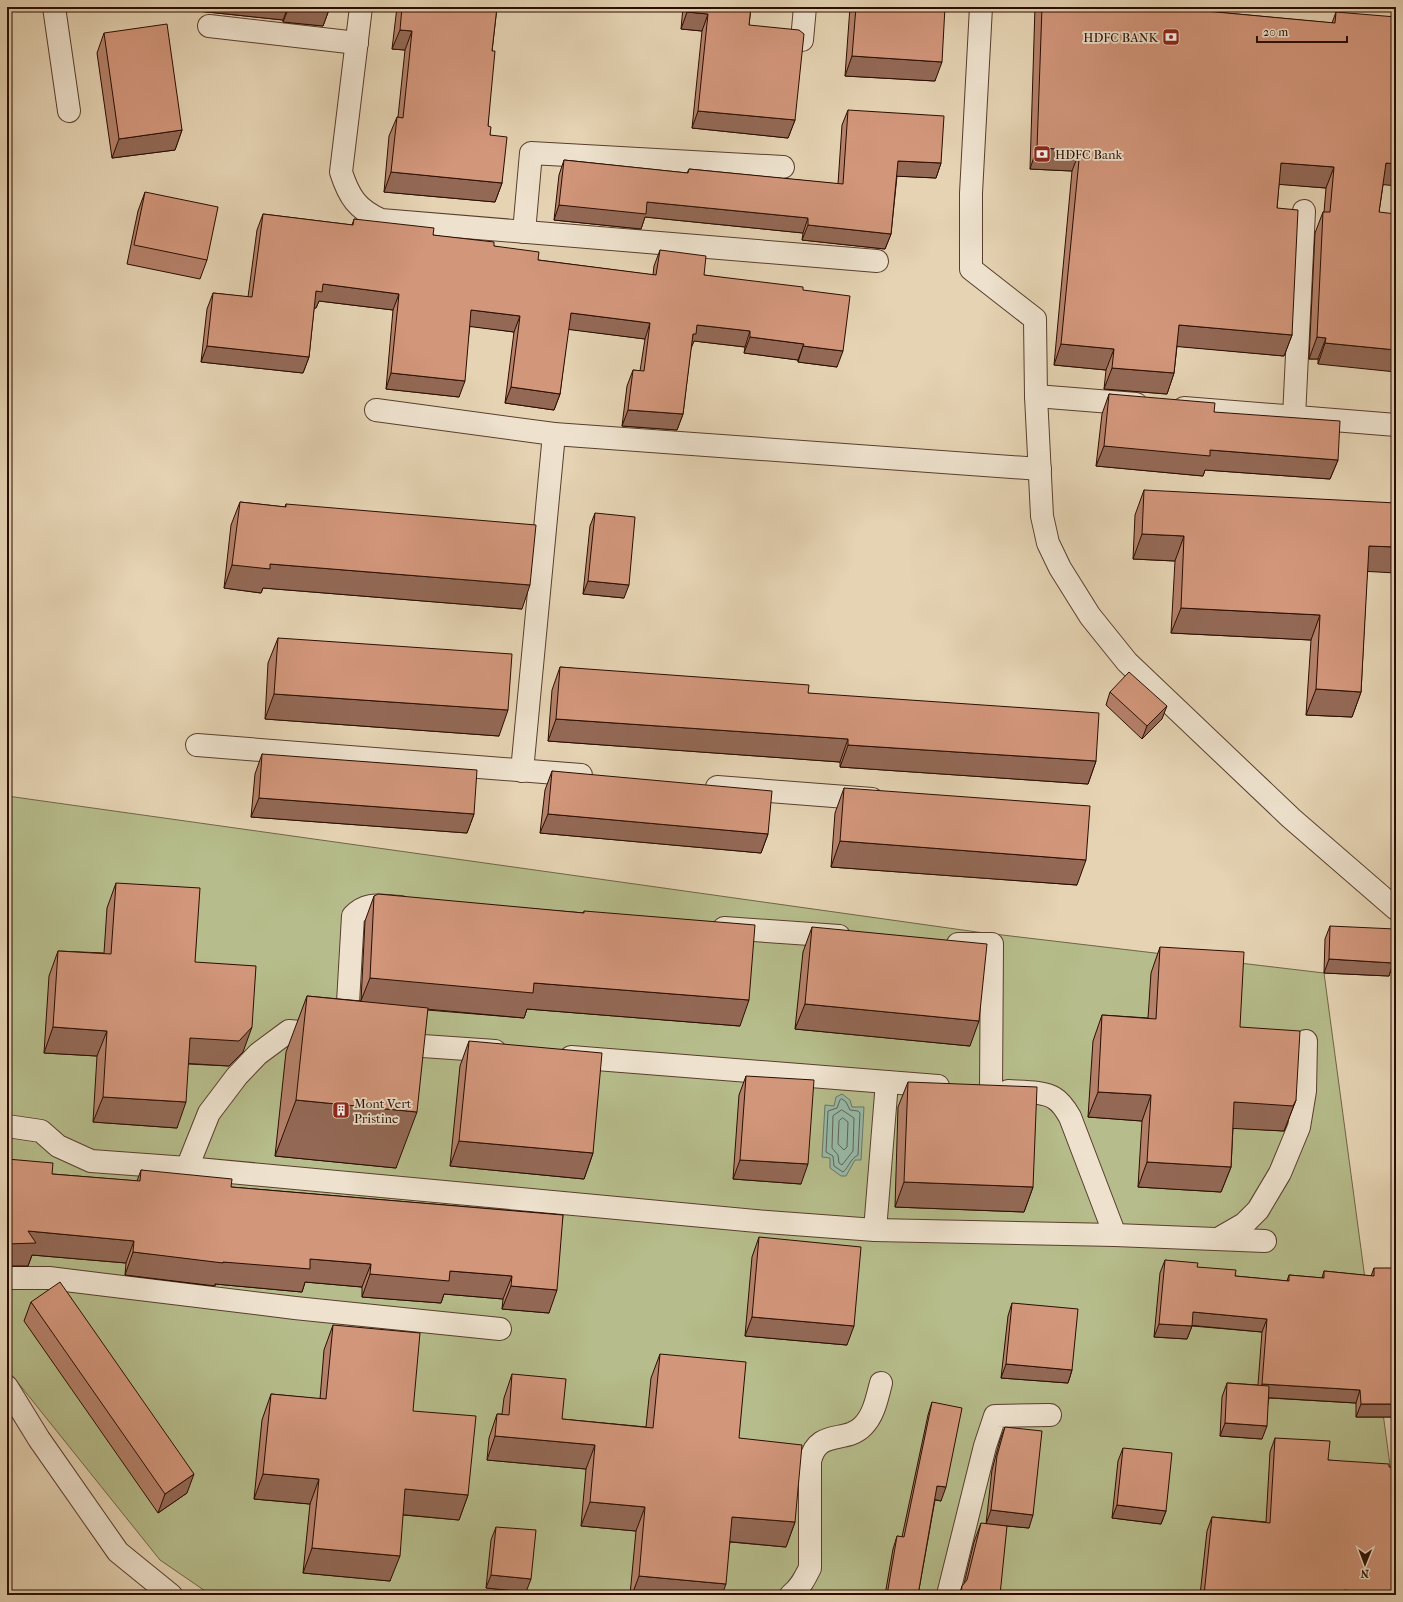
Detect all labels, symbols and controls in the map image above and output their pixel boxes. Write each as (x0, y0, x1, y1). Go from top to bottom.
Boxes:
scale bar (1257, 18, 1347, 44)
text: 20 m (1263, 25, 1288, 39)
bank icon: HDFC BANK (1161, 27, 1181, 47)
place label: HDFC BANK (1083, 30, 1159, 45)
bank icon: HDFC Bank (1032, 144, 1052, 164)
place label: HDFC Bank (1055, 147, 1123, 162)
place label: Mont Vert Pristine (354, 1096, 412, 1126)
building icon: Mont Vert Pristine (331, 1100, 351, 1120)
north arrow (1345, 1544, 1385, 1584)
text: N (1360, 1567, 1369, 1580)

